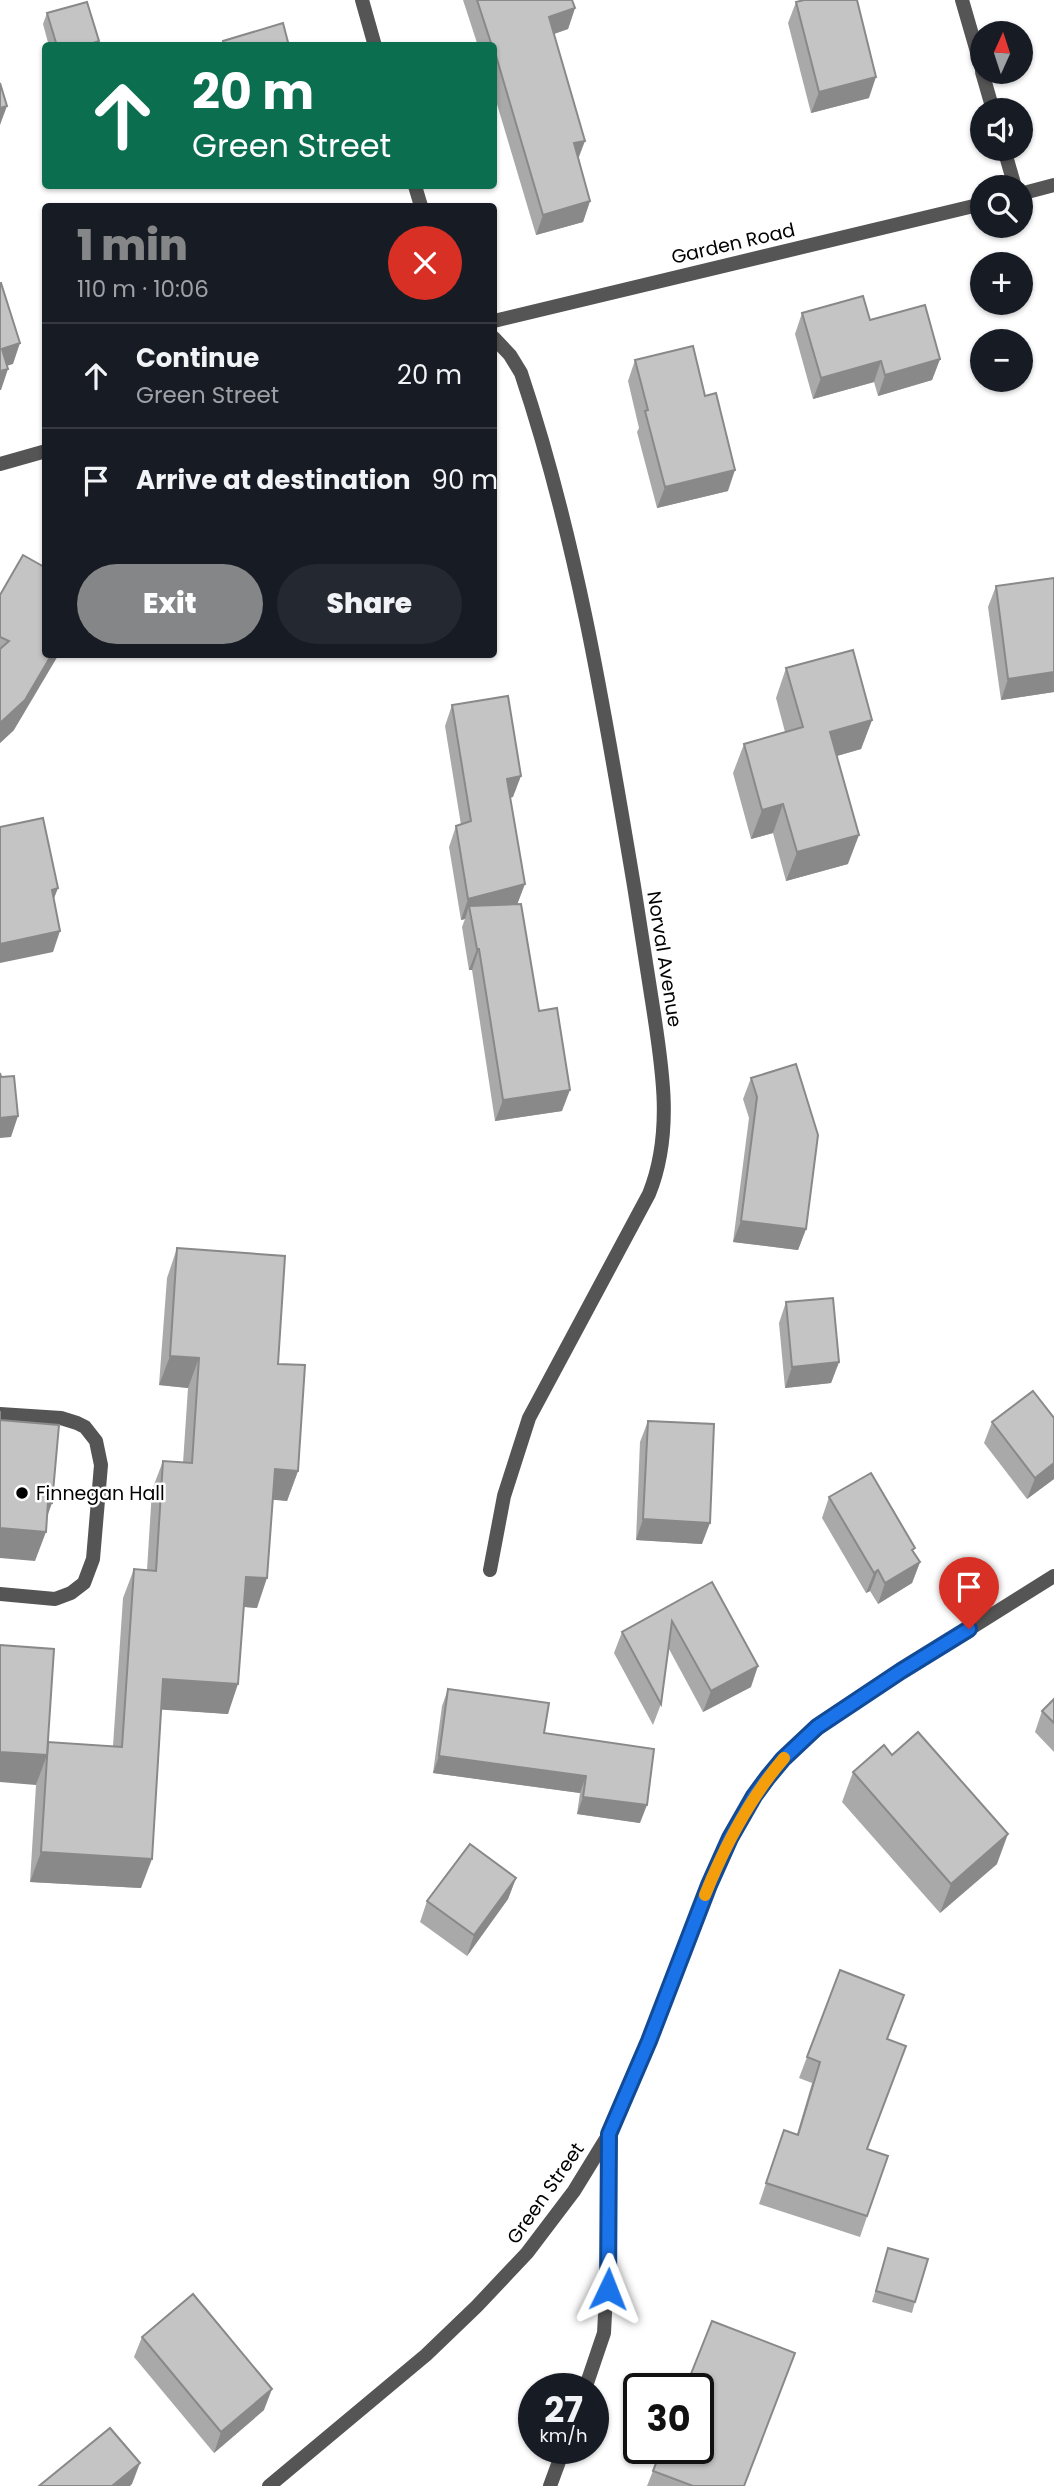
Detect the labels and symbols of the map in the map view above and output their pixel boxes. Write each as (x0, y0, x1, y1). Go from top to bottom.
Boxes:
north arrow (970, 21, 1032, 84)
street label: Garden Road (669, 216, 798, 271)
street label: Norval Avenue (640, 889, 689, 1029)
place label: Finnegan Hall (36, 1480, 165, 1507)
marker: Finnegan Hall (14, 1485, 30, 1501)
pin (939, 1557, 999, 1629)
street label: Green Street (500, 2137, 590, 2249)
position arrow (571, 2252, 645, 2326)
speed limit sign: 30 (623, 2373, 714, 2464)

